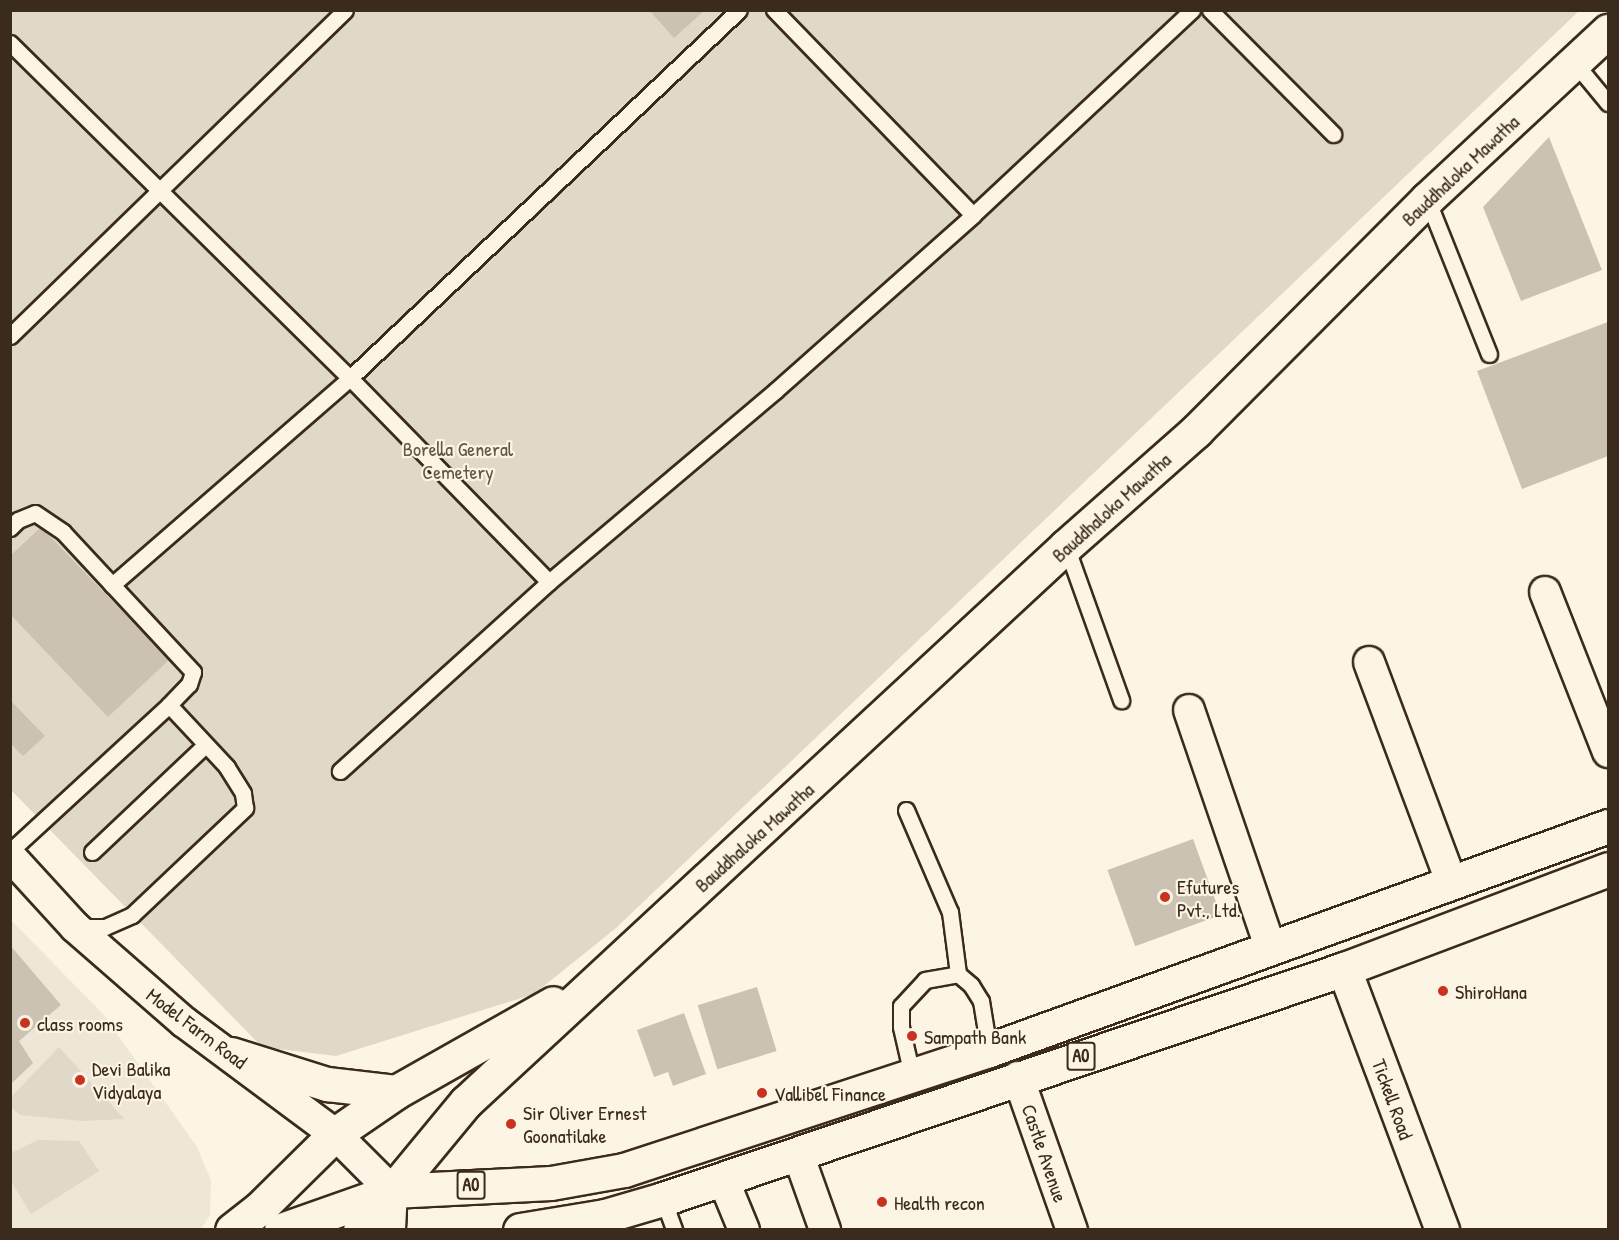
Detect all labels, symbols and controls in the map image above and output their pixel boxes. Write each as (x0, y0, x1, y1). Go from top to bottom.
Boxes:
street label: Bauddhaloka Mawatha (1396, 109, 1524, 231)
park label: Borella General Cemetery (403, 436, 513, 483)
street label: Bauddhaloka Mawatha (1047, 447, 1175, 567)
street label: Bauddhaloka Mawatha (690, 777, 818, 897)
place label: Efutures Pvt., Ltd. (1177, 874, 1241, 921)
marker: Efutures Pvt., Ltd. (1158, 890, 1172, 904)
place label: ShiroHana (1455, 979, 1527, 1003)
street label: Model Farm Road (142, 982, 252, 1074)
marker: ShiroHana (1436, 984, 1450, 998)
place label: class rooms (37, 1011, 123, 1035)
marker: class rooms (18, 1016, 32, 1030)
place label: Sampath Bank (924, 1024, 1026, 1048)
marker: Sampath Bank (905, 1029, 919, 1043)
road number: A0 (1066, 1041, 1096, 1071)
street label: Tickell Road (1367, 1055, 1419, 1143)
place label: Devi Balika Vidyalaya (92, 1056, 170, 1103)
marker: Devi Balika Vidyalaya (73, 1073, 87, 1087)
place label: Vallibel Finance (774, 1081, 886, 1105)
marker: Vallibel Finance (755, 1086, 769, 1100)
place label: Sir Oliver Ernest Goonatilake (523, 1100, 646, 1147)
street label: Castle Avenue (1017, 1101, 1073, 1205)
marker: Sir Oliver Ernest Goonatilake (504, 1117, 518, 1131)
road number: A0 (456, 1170, 486, 1200)
place label: Health recon (894, 1190, 985, 1214)
marker: Health recon (875, 1195, 889, 1209)

